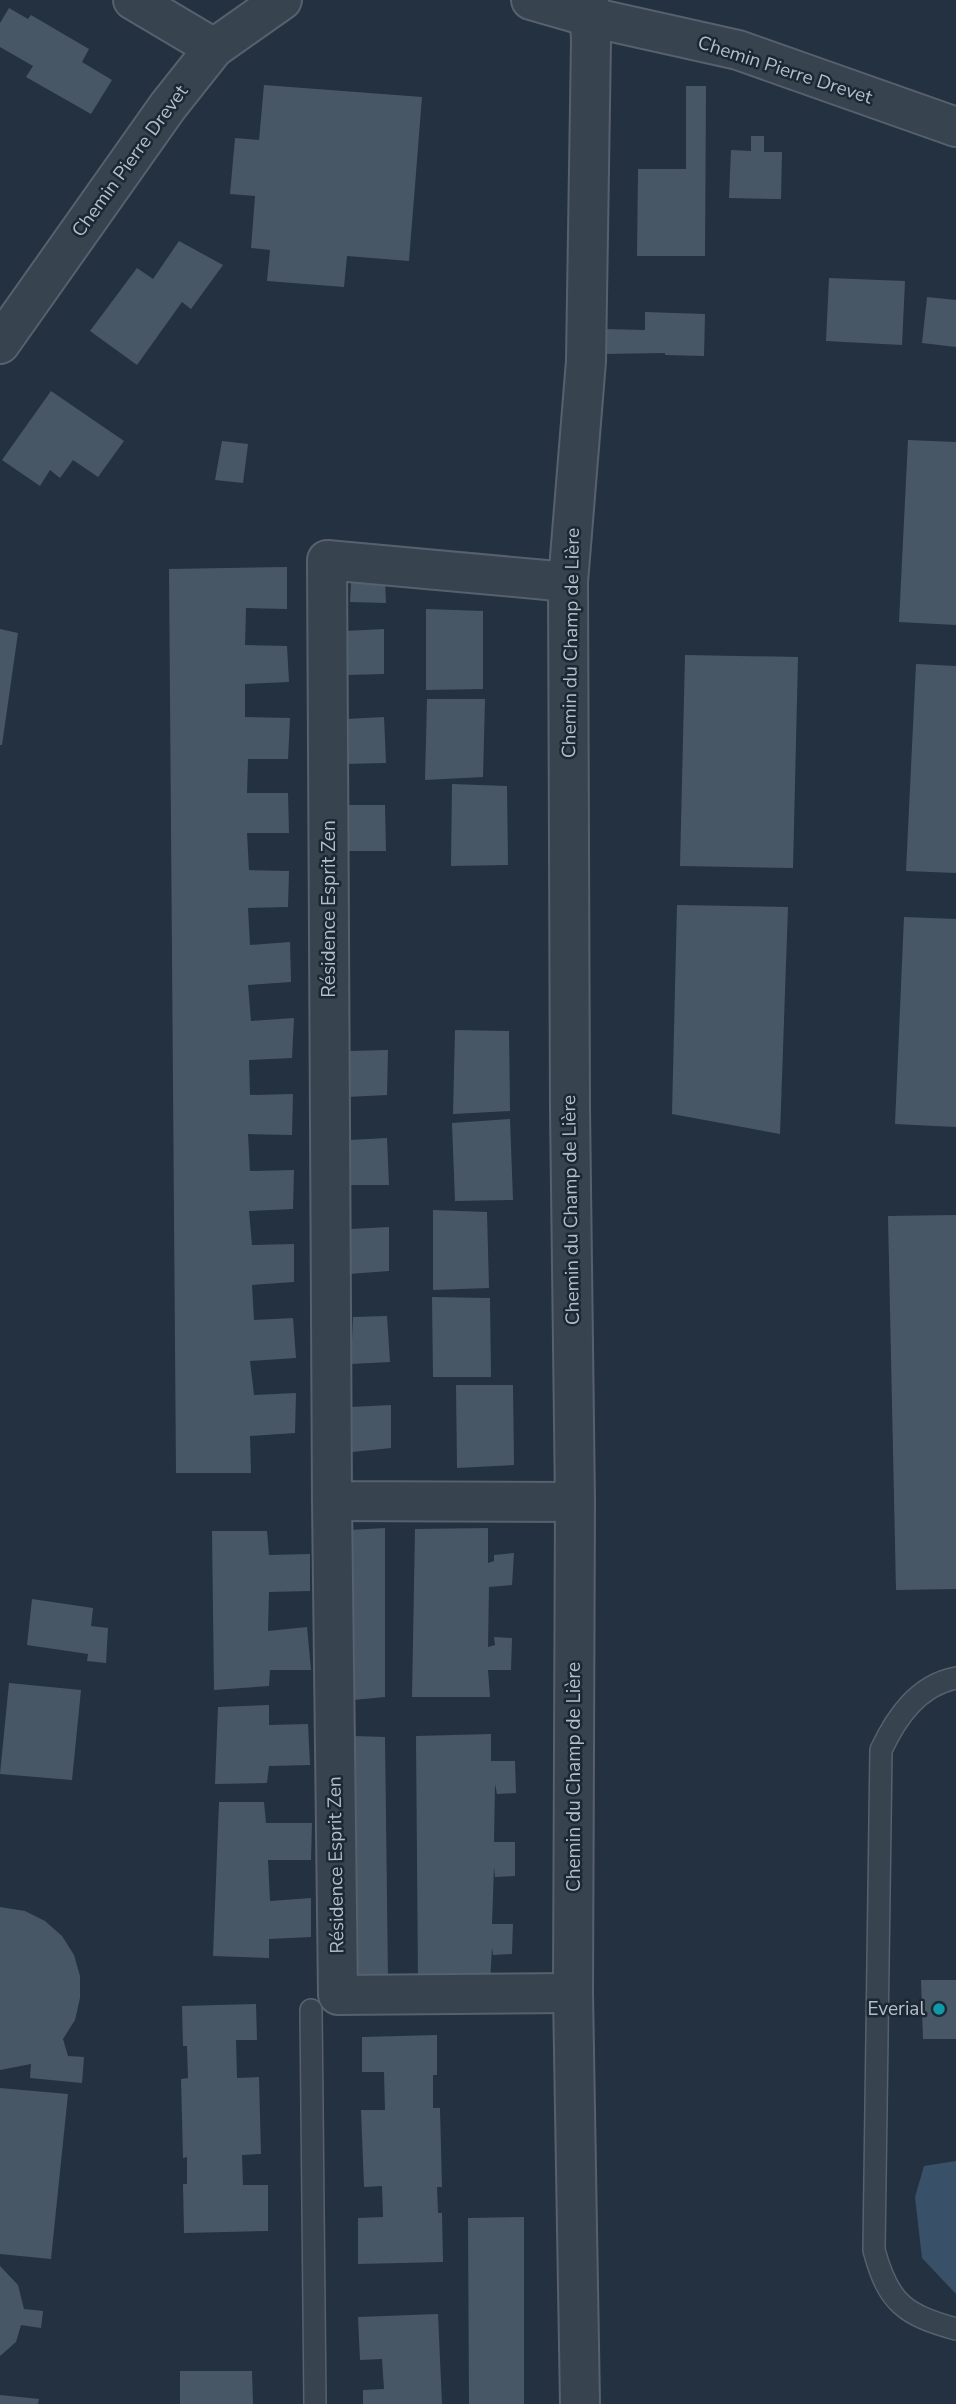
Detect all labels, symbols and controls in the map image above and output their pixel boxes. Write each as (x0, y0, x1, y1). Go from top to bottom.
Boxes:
street label: Chemin Pierre Drevet (694, 29, 876, 111)
street label: Chemin Pierre Drevet (66, 79, 194, 242)
street label: Chemin du Champ de Lière (556, 528, 586, 758)
street label: Résidence Esprit Zen (316, 820, 342, 998)
street label: Chemin du Champ de Lière (556, 1095, 586, 1325)
street label: Chemin du Champ de Lière (561, 1662, 587, 1892)
street label: Résidence Esprit Zen (321, 1776, 351, 1954)
place label: Everial (867, 1996, 925, 2022)
marker: Everial (931, 2001, 947, 2017)

